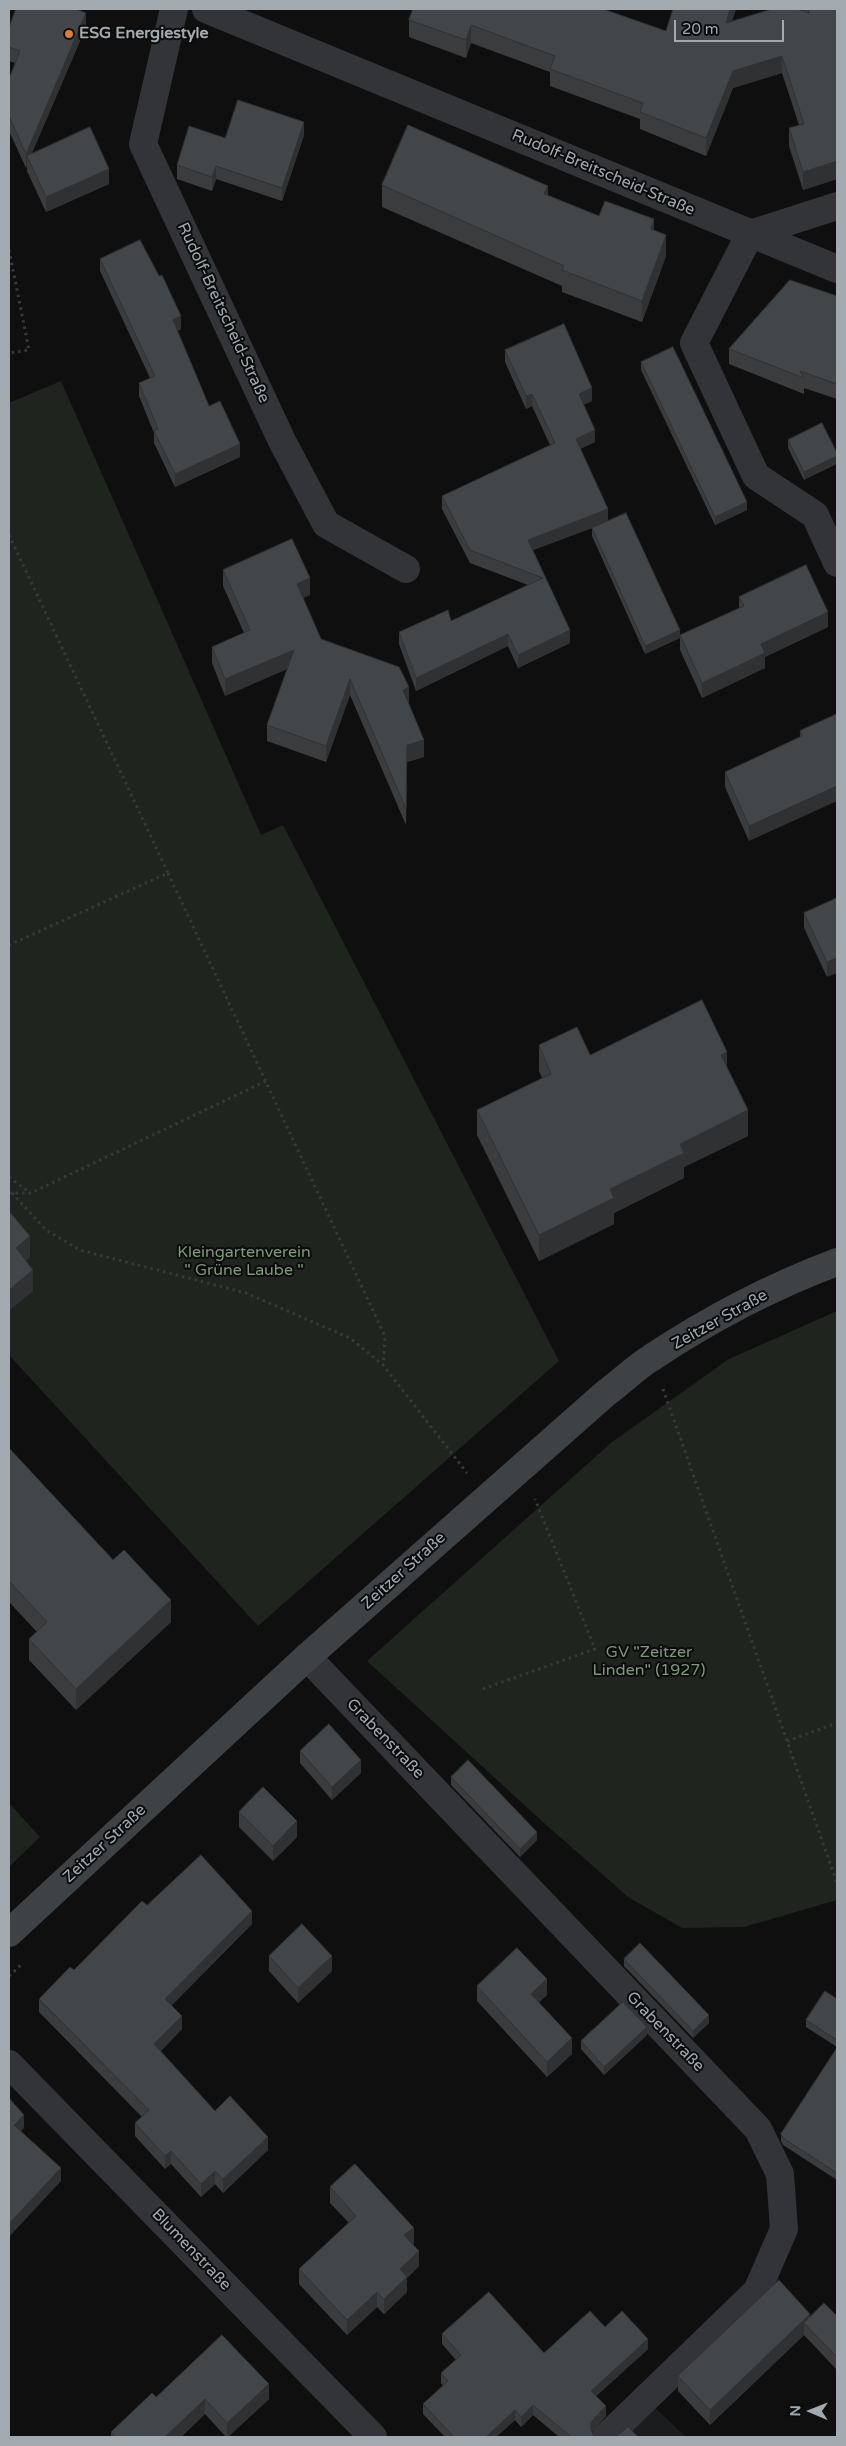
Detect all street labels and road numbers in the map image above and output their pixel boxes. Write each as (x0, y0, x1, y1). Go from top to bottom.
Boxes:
street label: Rudolf-Breitscheid-Straße (509, 126, 697, 220)
street label: Rudolf-Breitscheid-Straße (173, 220, 273, 406)
street label: Zeitzer Straße (669, 1286, 771, 1354)
street label: Zeitzer Straße (358, 1528, 450, 1614)
street label: Grabenstraße (342, 1695, 428, 1783)
street label: Zeitzer Straße (60, 1801, 150, 1887)
street label: Grabenstraße (622, 1988, 708, 2076)
street label: Blumenstraße (147, 2205, 235, 2295)

